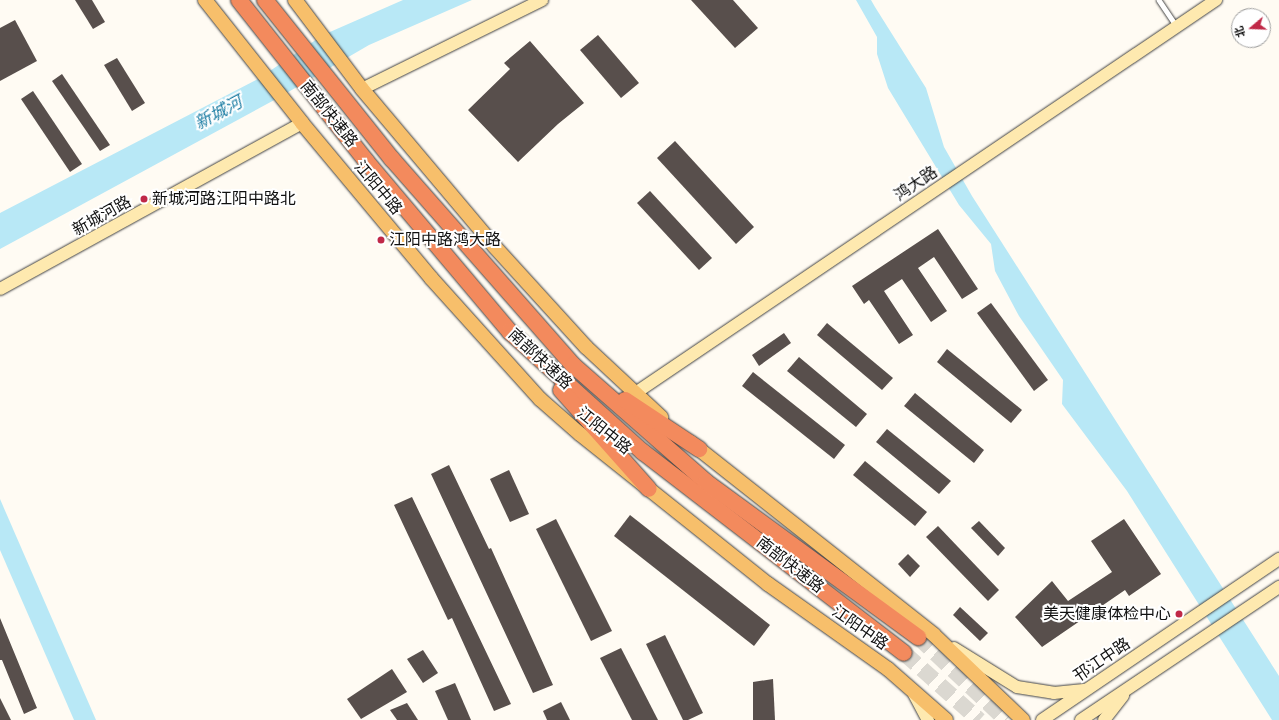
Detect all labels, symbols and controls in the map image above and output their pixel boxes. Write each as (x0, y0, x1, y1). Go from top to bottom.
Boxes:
north arrow (1231, 8, 1271, 48)
text: 北 (1230, 24, 1250, 40)
street label: 南部快速路 (296, 77, 362, 151)
water label: 新城河 (192, 93, 246, 135)
street label: 江阳中路 (350, 157, 406, 219)
street label: 鸿大路 (891, 163, 941, 205)
place label: 新城河路江阳中路北 (152, 189, 296, 209)
street label: 新城河路 (69, 192, 135, 240)
marker: 新城河路江阳中路北 (139, 194, 149, 204)
place label: 江阳中路鸿大路 (389, 230, 501, 250)
marker: 江阳中路鸿大路 (376, 235, 386, 245)
street label: 南部快速路 (504, 325, 576, 393)
street label: 江阳中路 (573, 403, 635, 459)
street label: 南部快速路 (753, 533, 827, 597)
street label: 江阳中路 (828, 602, 892, 654)
place label: 美天健康体检中心 (1043, 604, 1171, 624)
marker: 美天健康体检中心 (1174, 609, 1184, 619)
street label: 邗江中路 (1070, 634, 1134, 686)

